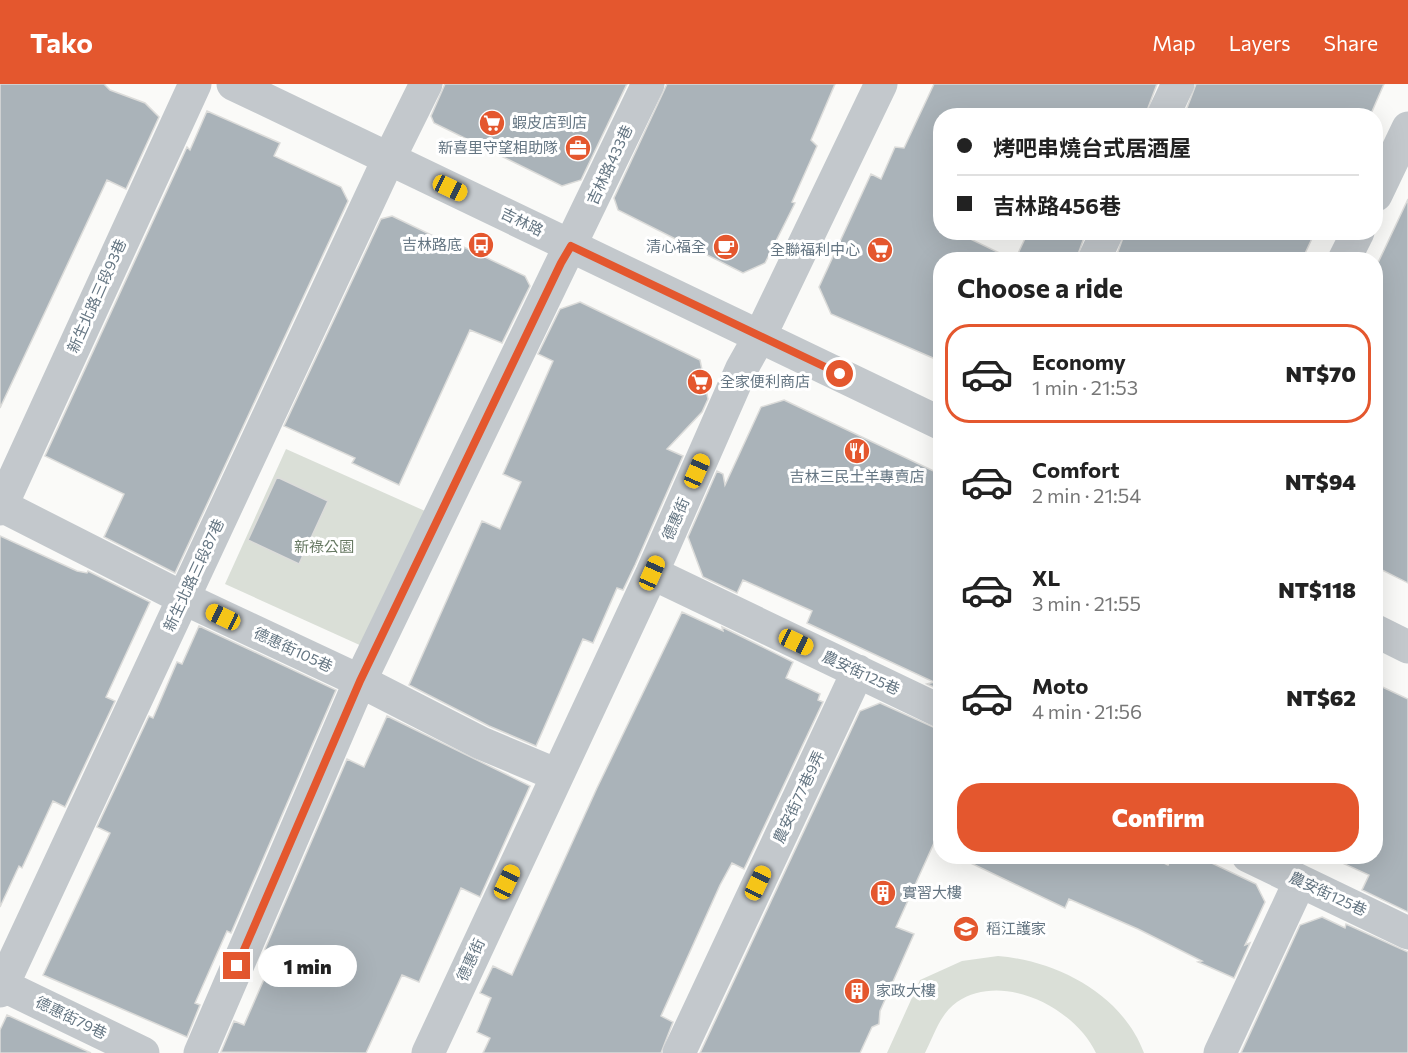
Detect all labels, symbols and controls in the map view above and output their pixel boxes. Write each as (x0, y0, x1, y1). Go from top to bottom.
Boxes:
text: Tako (30, 25, 93, 59)
text: Map (1152, 30, 1196, 55)
text: Layers (1229, 30, 1291, 55)
text: Share (1324, 30, 1378, 55)
supermarket icon: 蝦皮店到店 (477, 108, 507, 138)
place label: 蝦皮店到店 (512, 113, 587, 131)
street label: 吉林路433巷 (583, 122, 635, 207)
office icon: 新喜里守望相助隊 (563, 133, 593, 163)
text: 烤吧串燒台式居酒屋 (993, 134, 1191, 161)
place label: 新喜里守望相助隊 (438, 138, 558, 156)
car (430, 172, 470, 204)
text: 吉林路456巷 (993, 192, 1121, 219)
street label: 吉林路 (498, 203, 547, 239)
bus stop icon: 吉林路底 (466, 230, 496, 260)
cafe icon: 清心福全 (711, 232, 741, 262)
place label: 吉林路底 (402, 235, 462, 253)
supermarket icon: 全聯福利中心 (865, 235, 895, 265)
street label: 新生北路三段93巷 (63, 236, 129, 355)
place label: 清心福全 (646, 237, 706, 255)
place label: 全聯福利中心 (770, 240, 860, 258)
text: Choose a ride (957, 271, 1123, 304)
icon: car (960, 347, 1014, 401)
text: Economy (1032, 348, 1126, 375)
route start (826, 360, 853, 387)
text: NT$70 (1286, 360, 1356, 387)
supermarket icon: 全家便利商店 (685, 367, 715, 397)
place label: 全家便利商店 (720, 372, 810, 390)
text: 1 min · 21:53 (1032, 375, 1138, 399)
restaurant icon: 吉林三民土羊專賣店 (842, 436, 872, 466)
car (681, 451, 713, 491)
icon: car (960, 455, 1014, 509)
text: Comfort (1032, 456, 1120, 483)
place label: 吉林三民土羊專賣店 (789, 467, 925, 485)
text: NT$94 (1285, 468, 1356, 495)
text: 2 min · 21:54 (1032, 483, 1141, 507)
street label: 德惠街 (658, 494, 692, 543)
street label: 新生北路三段87巷 (159, 516, 227, 634)
park label: 新祿公園 (294, 537, 354, 555)
car (636, 553, 668, 593)
icon: car (960, 563, 1014, 617)
text: XL (1032, 564, 1060, 591)
text: NT$118 (1278, 576, 1356, 603)
text: 3 min · 21:55 (1032, 591, 1141, 615)
car (203, 601, 243, 633)
street label: 德惠街105巷 (251, 623, 336, 675)
car (776, 626, 816, 658)
street label: 農安街125巷 (820, 646, 903, 698)
icon: car (960, 671, 1014, 725)
text: Moto (1032, 672, 1088, 699)
text: NT$62 (1286, 684, 1356, 711)
text: 4 min · 21:56 (1032, 699, 1142, 723)
street label: 農安街77巷9弄 (769, 747, 827, 846)
button: Confirm (957, 783, 1359, 852)
car (491, 862, 523, 902)
car (742, 863, 774, 903)
street label: 農安街125巷 (1287, 867, 1370, 919)
building icon: 實習大樓 (868, 878, 898, 908)
place label: 實習大樓 (902, 883, 962, 901)
school or university icon: 稻江護家 (951, 914, 981, 944)
place label: 稻江護家 (986, 919, 1046, 937)
street label: 德惠街 (452, 935, 488, 984)
callout: 1 min (258, 945, 357, 987)
route end (223, 952, 250, 979)
text: 1 min (283, 954, 332, 978)
building icon: 家政大樓 (842, 976, 872, 1006)
place label: 家政大樓 (876, 981, 936, 999)
street label: 德惠街79巷 (33, 992, 110, 1042)

